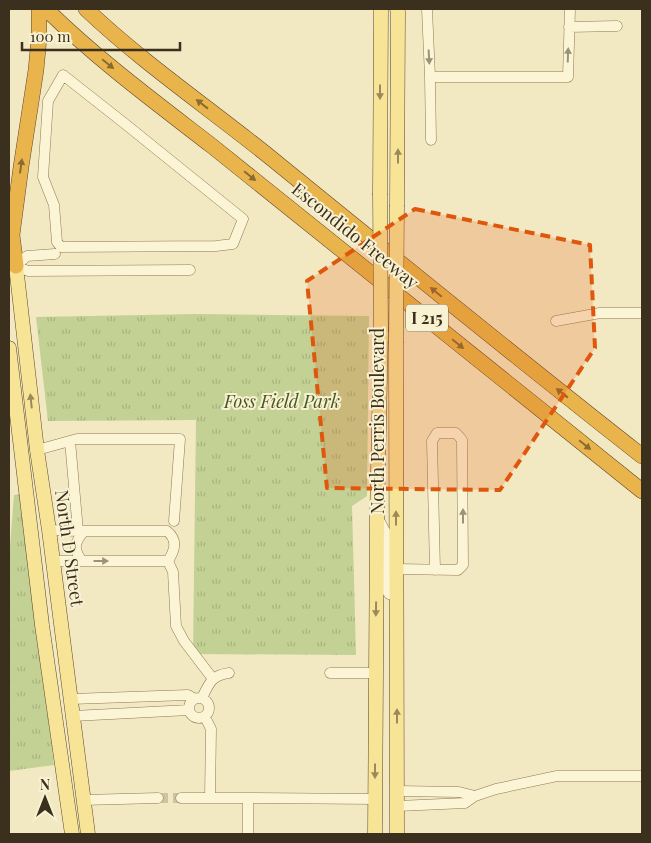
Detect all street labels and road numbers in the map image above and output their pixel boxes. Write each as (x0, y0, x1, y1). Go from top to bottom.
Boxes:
street label: Escondido Freeway (287, 177, 424, 294)
road number: I 215 (406, 304, 448, 332)
street label: North Perris Boulevard (365, 327, 389, 514)
street label: North D Street (50, 488, 90, 608)

